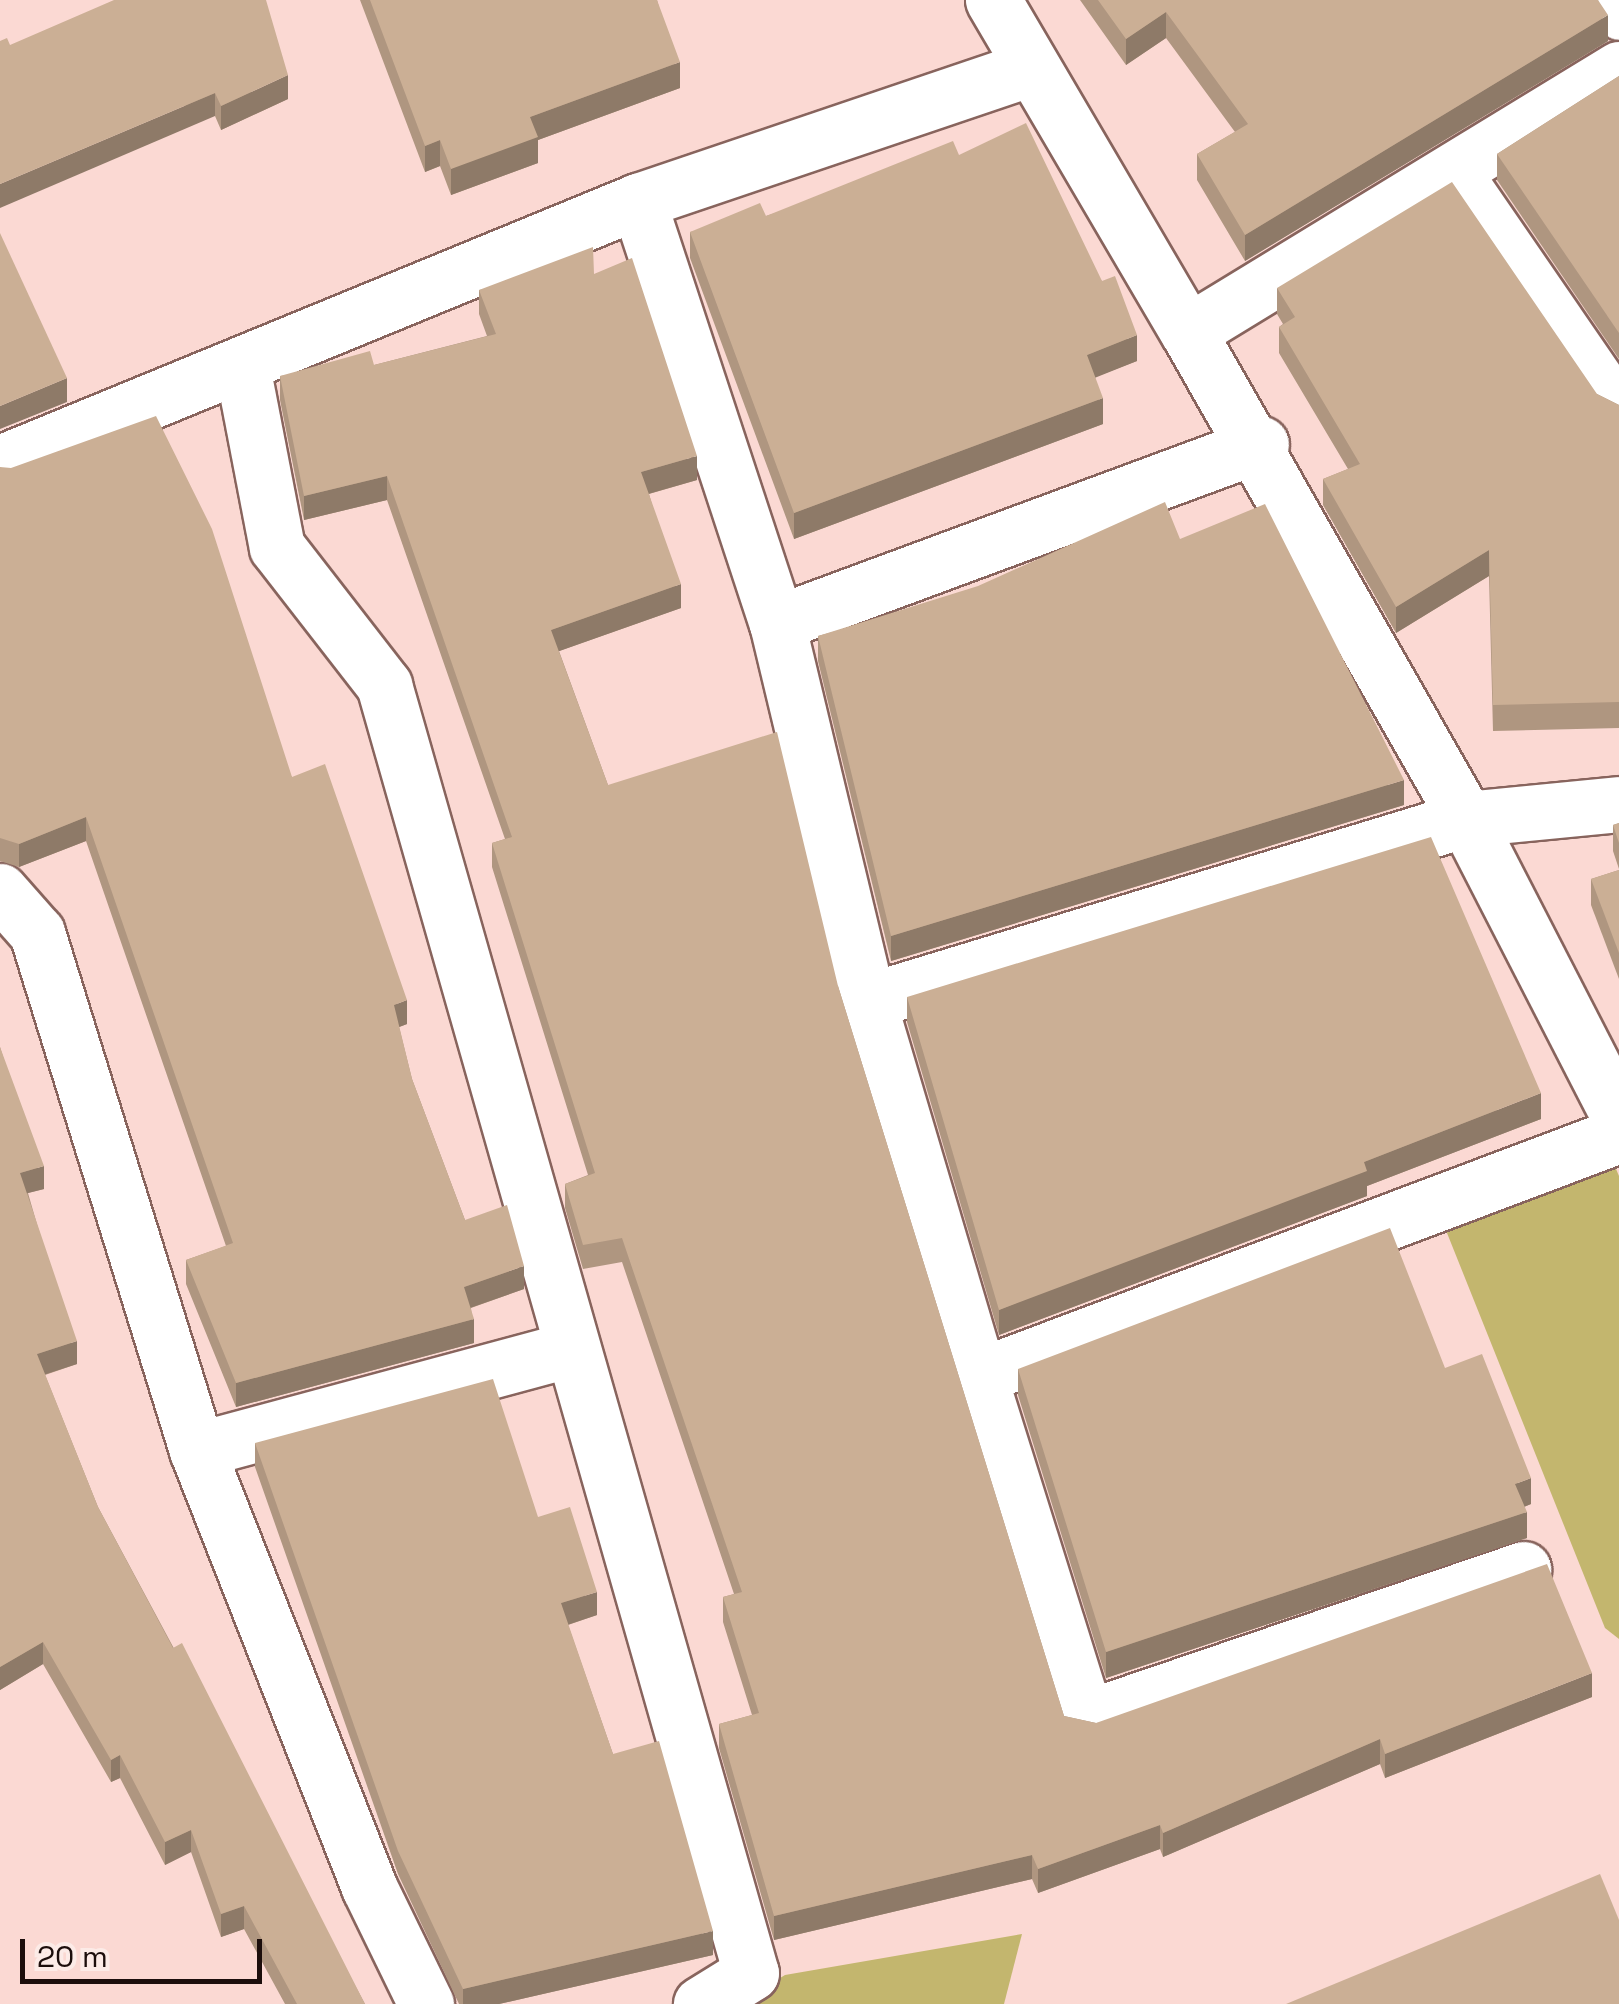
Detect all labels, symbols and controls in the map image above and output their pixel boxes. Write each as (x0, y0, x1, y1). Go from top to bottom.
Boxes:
scale bar (25, 1919, 268, 1981)
text: 20 m (37, 1937, 108, 1976)

